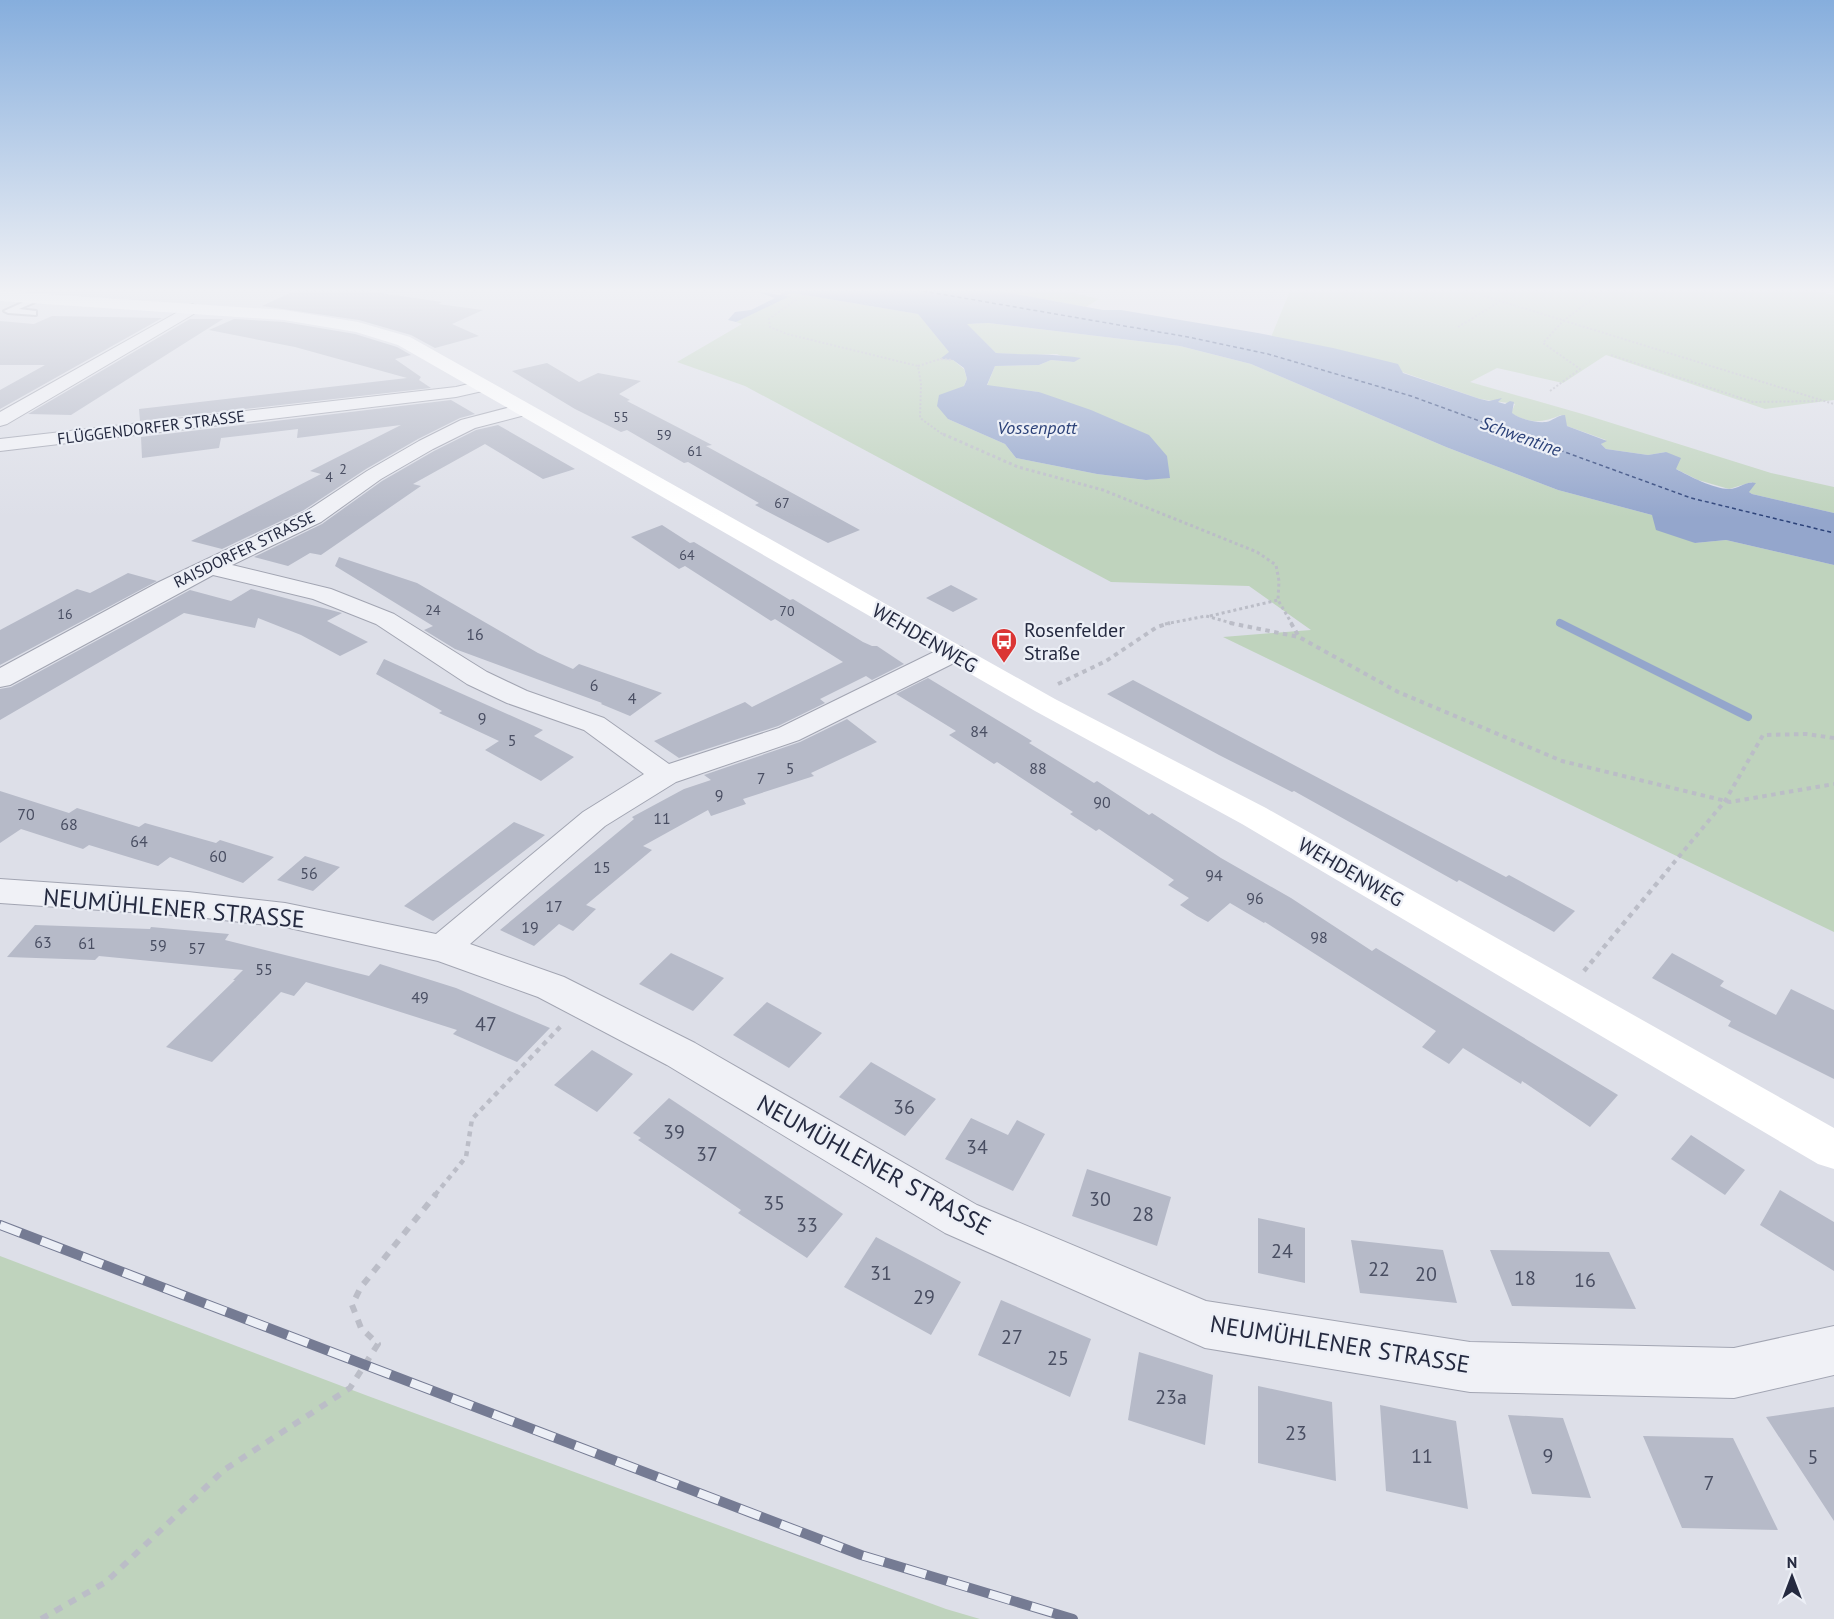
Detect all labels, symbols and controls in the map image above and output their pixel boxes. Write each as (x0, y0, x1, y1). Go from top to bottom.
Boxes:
street label: FLÜGGENDORFER STRASSE (56, 406, 246, 448)
house number: 55 (613, 408, 629, 426)
water label: Schwentine (1477, 411, 1565, 461)
water label: Vossenpott (997, 416, 1078, 439)
house number: 59 (656, 426, 672, 444)
house number: 61 (687, 442, 703, 460)
house number: 2 (339, 460, 347, 478)
house number: 4 (325, 468, 333, 486)
house number: 67 (774, 494, 790, 512)
street label: RAISDORFER STRASSE (170, 506, 318, 592)
house number: 64 (679, 546, 695, 564)
street label: WEHDENWEG (868, 597, 982, 679)
house number: 24 (425, 601, 441, 619)
house number: 70 (779, 602, 795, 620)
house number: 16 (57, 605, 73, 623)
place label: Rosenfelder Straße (1024, 617, 1125, 666)
house number: 16 (466, 624, 484, 644)
bus stop icon: Rosenfelder Straße (989, 626, 1019, 664)
house number: 6 (590, 675, 598, 695)
house number: 4 (628, 688, 637, 708)
house number: 9 (478, 708, 486, 728)
house number: 84 (970, 721, 988, 741)
house number: 5 (508, 730, 516, 750)
house number: 5 (786, 758, 794, 778)
house number: 88 (1029, 758, 1047, 778)
house number: 7 (757, 768, 765, 788)
house number: 9 (715, 785, 723, 805)
house number: 90 (1093, 792, 1111, 812)
house number: 70 (17, 804, 35, 824)
house number: 11 (653, 808, 671, 828)
house number: 68 (60, 814, 78, 834)
house number: 64 (130, 831, 148, 851)
street label: WEHDENWEG (1294, 831, 1408, 913)
house number: 60 (209, 846, 227, 866)
house number: 15 (593, 857, 611, 877)
house number: 56 (300, 863, 318, 883)
house number: 94 (1205, 865, 1223, 885)
street label: NEUMÜHLENER STRASSE (42, 881, 306, 935)
house number: 96 (1246, 888, 1264, 908)
house number: 17 (545, 896, 563, 916)
house number: 19 (521, 917, 539, 937)
house number: 98 (1310, 927, 1328, 947)
house number: 63 (34, 932, 52, 952)
house number: 61 (78, 933, 96, 953)
house number: 59 (149, 935, 167, 955)
house number: 57 (188, 938, 206, 958)
house number: 55 (255, 959, 273, 979)
house number: 49 (411, 987, 429, 1007)
house number: 47 (475, 1011, 497, 1037)
street label: NEUMÜHLENER STRASSE (752, 1088, 996, 1242)
house number: 36 (893, 1094, 915, 1120)
house number: 39 (663, 1119, 685, 1145)
house number: 34 (966, 1134, 988, 1160)
house number: 37 (696, 1141, 718, 1167)
house number: 30 (1089, 1186, 1111, 1212)
house number: 35 (763, 1190, 785, 1216)
house number: 28 (1132, 1201, 1154, 1227)
house number: 33 (796, 1212, 818, 1238)
house number: 24 (1271, 1238, 1293, 1264)
house number: 22 (1368, 1256, 1390, 1282)
house number: 31 (870, 1260, 892, 1286)
house number: 20 (1415, 1261, 1437, 1287)
house number: 18 (1514, 1265, 1536, 1291)
house number: 16 (1574, 1267, 1596, 1293)
house number: 29 (913, 1284, 935, 1310)
street label: NEUMÜHLENER STRASSE (1208, 1308, 1472, 1380)
house number: 27 (1001, 1324, 1023, 1350)
house number: 25 (1047, 1345, 1069, 1371)
house number: 23a (1155, 1384, 1187, 1410)
house number: 23 (1285, 1420, 1307, 1446)
house number: 11 (1411, 1443, 1433, 1469)
house number: 9 (1543, 1443, 1553, 1469)
house number: 5 (1808, 1444, 1818, 1470)
house number: 7 (1704, 1470, 1714, 1496)
north arrow (1762, 1547, 1822, 1607)
text: N (1787, 1552, 1797, 1572)

